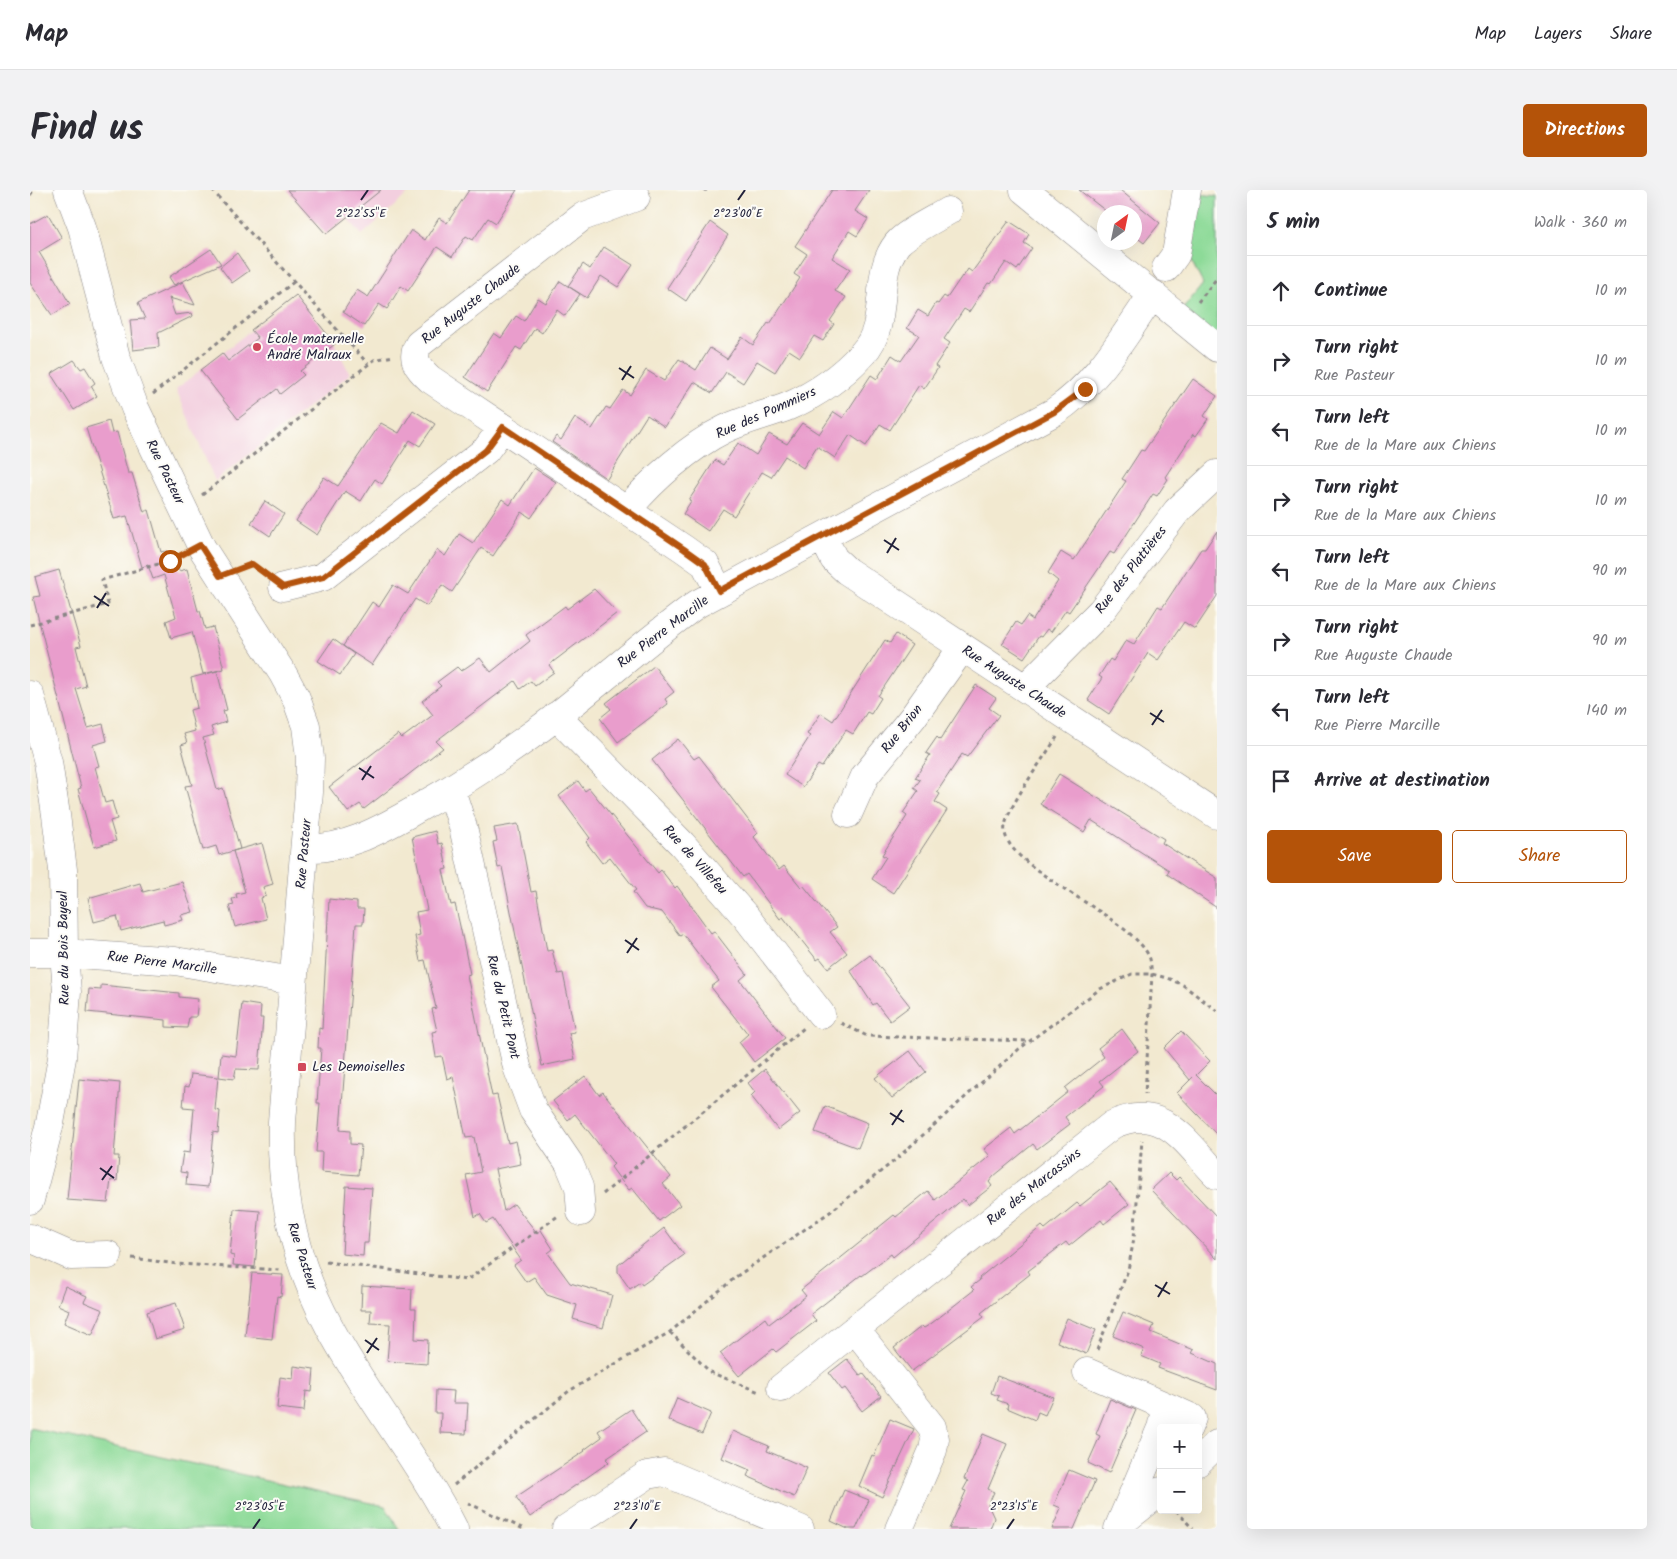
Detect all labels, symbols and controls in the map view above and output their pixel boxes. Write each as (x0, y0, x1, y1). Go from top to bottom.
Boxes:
text: Map (25, 15, 68, 54)
text: Map (1475, 20, 1506, 49)
text: Layers (1534, 20, 1582, 49)
text: Share (1610, 20, 1652, 49)
text: Find us (30, 102, 143, 158)
button: Directions (1523, 104, 1647, 157)
text: 2°22'55"E (336, 204, 387, 223)
text: 2°23'00"E (713, 204, 764, 223)
north arrow (1097, 205, 1142, 250)
text: 5 min (1267, 206, 1320, 239)
text: Walk · 360 m (1534, 210, 1627, 235)
street label: Rue Auguste Chaude (416, 258, 526, 350)
text: Continue (1314, 276, 1387, 306)
icon: ahead (1267, 277, 1295, 305)
text: 10 m (1595, 278, 1627, 303)
place label: École maternelle André Malraux (267, 328, 365, 366)
text: Turn right (1314, 333, 1399, 363)
marker: École maternelle André Malraux (251, 341, 263, 353)
icon: right (1267, 347, 1295, 375)
text: 10 m (1595, 348, 1627, 373)
text: Rue Pasteur (1314, 363, 1394, 388)
route end (1074, 378, 1097, 401)
street label: Rue des Pommiers (712, 381, 820, 445)
text: Turn left (1314, 403, 1389, 433)
icon: left (1267, 417, 1295, 445)
text: 10 m (1595, 418, 1627, 443)
text: Rue de la Mare aux Chiens (1314, 433, 1496, 458)
street label: Rue Pasteur (140, 436, 191, 510)
text: Turn right (1314, 473, 1399, 503)
icon: right (1267, 487, 1295, 515)
text: 10 m (1595, 488, 1627, 513)
text: Rue de la Mare aux Chiens (1314, 503, 1496, 528)
street label: Rue des Plattières (1090, 521, 1172, 619)
text: Turn left (1314, 543, 1389, 573)
route start (159, 550, 182, 573)
icon: left (1267, 557, 1295, 585)
text: 90 m (1592, 558, 1627, 583)
text: Rue de la Mare aux Chiens (1314, 573, 1496, 598)
street label: Rue Pierre Marcille (612, 590, 714, 674)
text: Turn right (1314, 613, 1399, 643)
icon: right (1267, 627, 1295, 655)
text: 90 m (1592, 628, 1627, 653)
street label: Rue Auguste Chaude (957, 640, 1071, 725)
text: Rue Auguste Chaude (1314, 643, 1453, 668)
text: Turn left (1314, 683, 1389, 713)
icon: left (1267, 697, 1295, 725)
text: 140 m (1586, 698, 1627, 723)
street label: Rue Brion (876, 700, 928, 758)
text: Rue Pierre Marcille (1314, 713, 1440, 738)
text: Arrive at destination (1314, 766, 1490, 796)
icon: arrive (1267, 767, 1295, 795)
street label: Rue Pasteur (290, 817, 318, 890)
street label: Rue de Villefeu (657, 820, 733, 900)
button: Save (1267, 830, 1442, 883)
button: Share (1452, 830, 1627, 883)
street label: Rue du Bois Bayeul (52, 890, 76, 1006)
street label: Rue Pierre Marcille (106, 945, 219, 981)
street label: Rue du Petit Pont (480, 953, 526, 1062)
place label: Les Demoiselles (312, 1056, 405, 1078)
marker: Les Demoiselles (296, 1061, 308, 1073)
street label: Rue des Marcassins (982, 1143, 1086, 1231)
street label: Rue Pasteur (281, 1219, 324, 1294)
map controls (1157, 1424, 1202, 1514)
button: + (1157, 1424, 1202, 1469)
button: − (1157, 1469, 1202, 1514)
text: 2°23'05"E (235, 1497, 286, 1516)
text: 2°23'10"E (613, 1497, 662, 1516)
text: 2°23'15"E (990, 1497, 1039, 1516)

